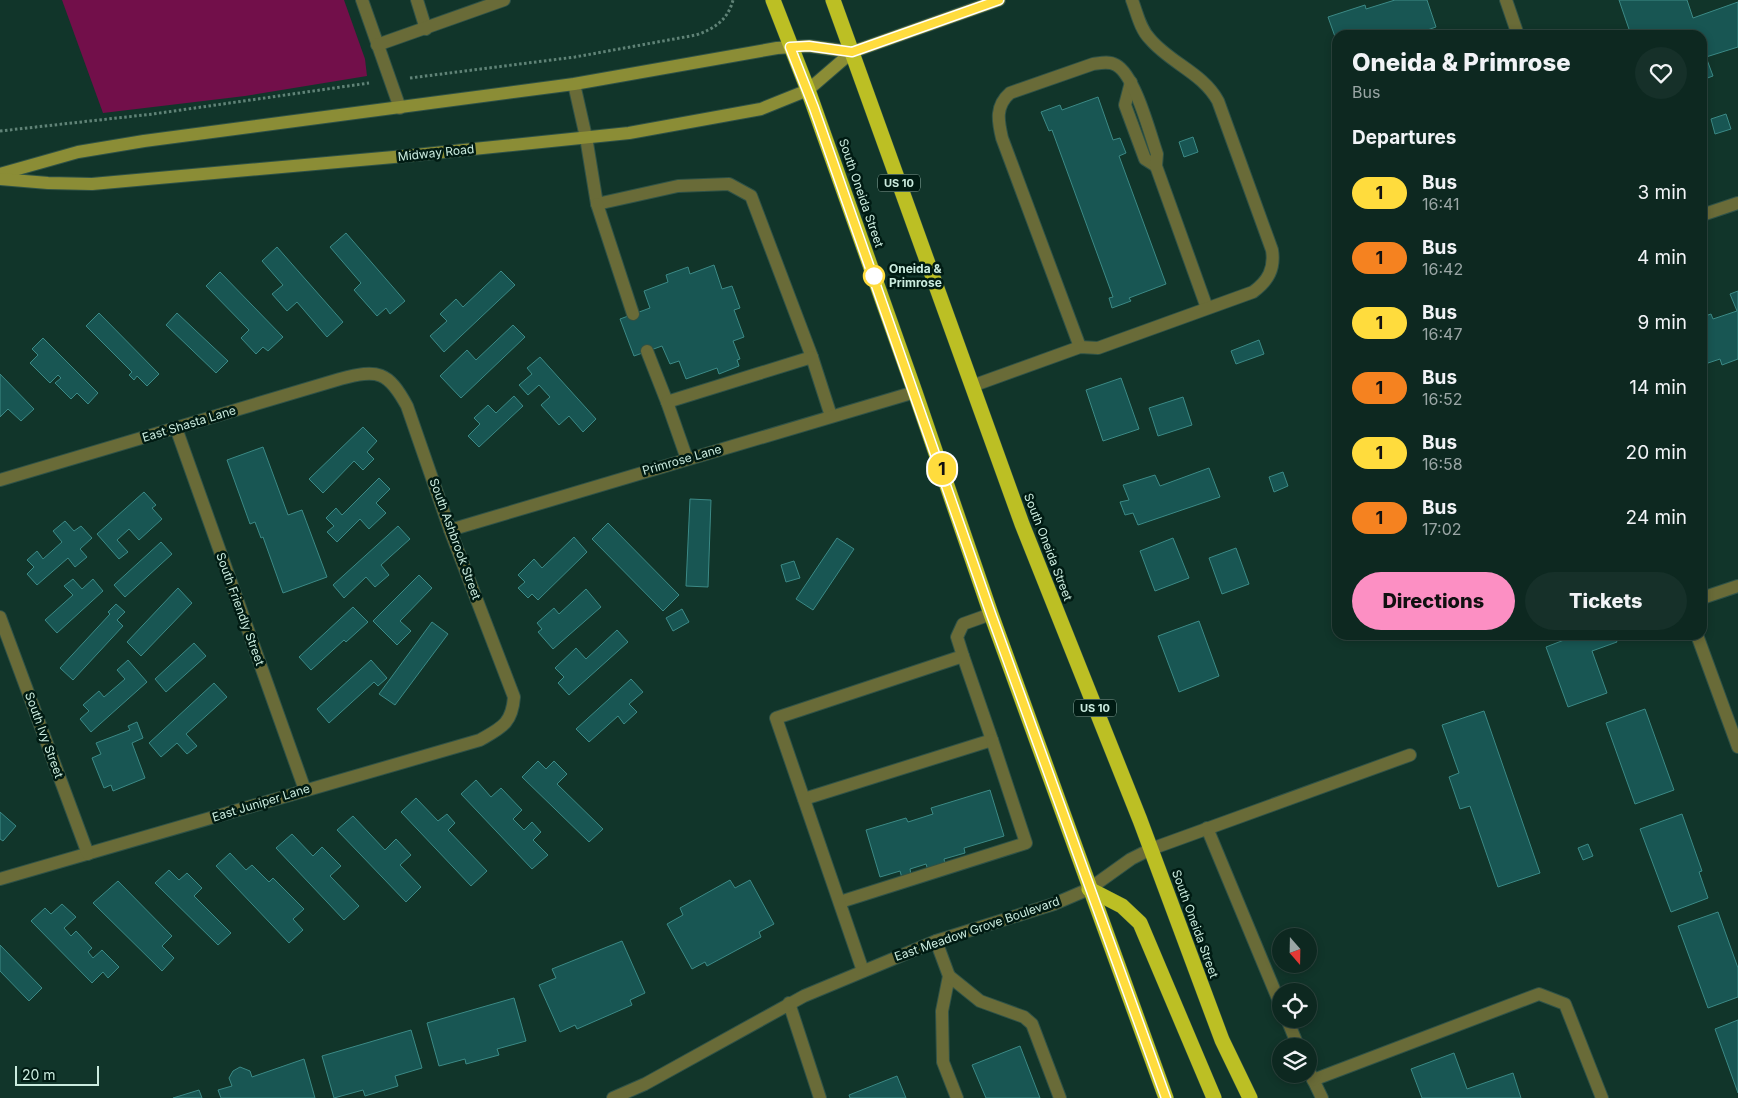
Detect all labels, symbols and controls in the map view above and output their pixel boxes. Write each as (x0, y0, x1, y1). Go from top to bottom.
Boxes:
button: heart (1635, 47, 1687, 99)
text: Oneida & Primrose (1352, 48, 1571, 77)
text: Bus (1352, 82, 1380, 102)
text: Departures (1352, 126, 1456, 149)
street label: South Oneida Street (836, 137, 887, 249)
street label: Midway Road (397, 141, 475, 164)
text: Bus (1422, 171, 1457, 194)
road number: US 10 (878, 174, 920, 192)
text: 3 min (1637, 181, 1687, 204)
text: 1 (1376, 182, 1383, 203)
text: 16:41 (1422, 194, 1460, 214)
text: Bus (1422, 236, 1457, 259)
text: 4 min (1637, 246, 1687, 269)
text: 1 (1376, 247, 1383, 268)
text: 16:42 (1422, 259, 1463, 279)
place label: Oneida & Primrose (889, 261, 942, 290)
marker: Oneida & Primrose (863, 265, 885, 287)
text: Bus (1422, 301, 1457, 324)
text: 9 min (1637, 311, 1687, 334)
text: 1 (1376, 312, 1383, 333)
text: 16:47 (1422, 324, 1462, 344)
text: Bus (1422, 366, 1457, 389)
text: 14 min (1629, 376, 1687, 399)
text: 1 (1376, 377, 1383, 398)
text: 16:52 (1422, 389, 1463, 409)
street label: East Shasta Lane (140, 402, 238, 445)
text: Bus (1422, 431, 1457, 454)
street label: Primrose Lane (641, 441, 723, 478)
text: 20 min (1626, 441, 1687, 464)
text: 1 (1376, 442, 1383, 463)
line badge: 1 (926, 453, 958, 485)
text: 16:58 (1422, 454, 1463, 474)
text: 1 (938, 458, 946, 479)
street label: South Ashbrook Street (427, 476, 484, 602)
street label: South Oneida Street (1021, 491, 1076, 603)
text: Bus (1422, 496, 1457, 519)
text: 24 min (1626, 506, 1687, 529)
text: 1 (1376, 507, 1383, 528)
text: 17:02 (1422, 519, 1461, 539)
street label: South Friendly Street (213, 550, 268, 667)
button: Directions (1352, 572, 1515, 630)
button: Tickets (1525, 572, 1687, 630)
street label: South Ivy Street (22, 690, 67, 780)
road number: US 10 (1074, 700, 1116, 716)
street label: East Juniper Lane (210, 781, 312, 825)
street label: South Oneida Street (1169, 868, 1222, 980)
street label: East Meadow Grove Boulevard (892, 893, 1061, 964)
north arrow (1272, 928, 1318, 972)
map controls (1272, 928, 1317, 1083)
button: locate (1272, 983, 1317, 1028)
button: layers (1272, 1038, 1317, 1083)
scale bar (15, 1063, 99, 1086)
text: 20 m (22, 1066, 56, 1083)

